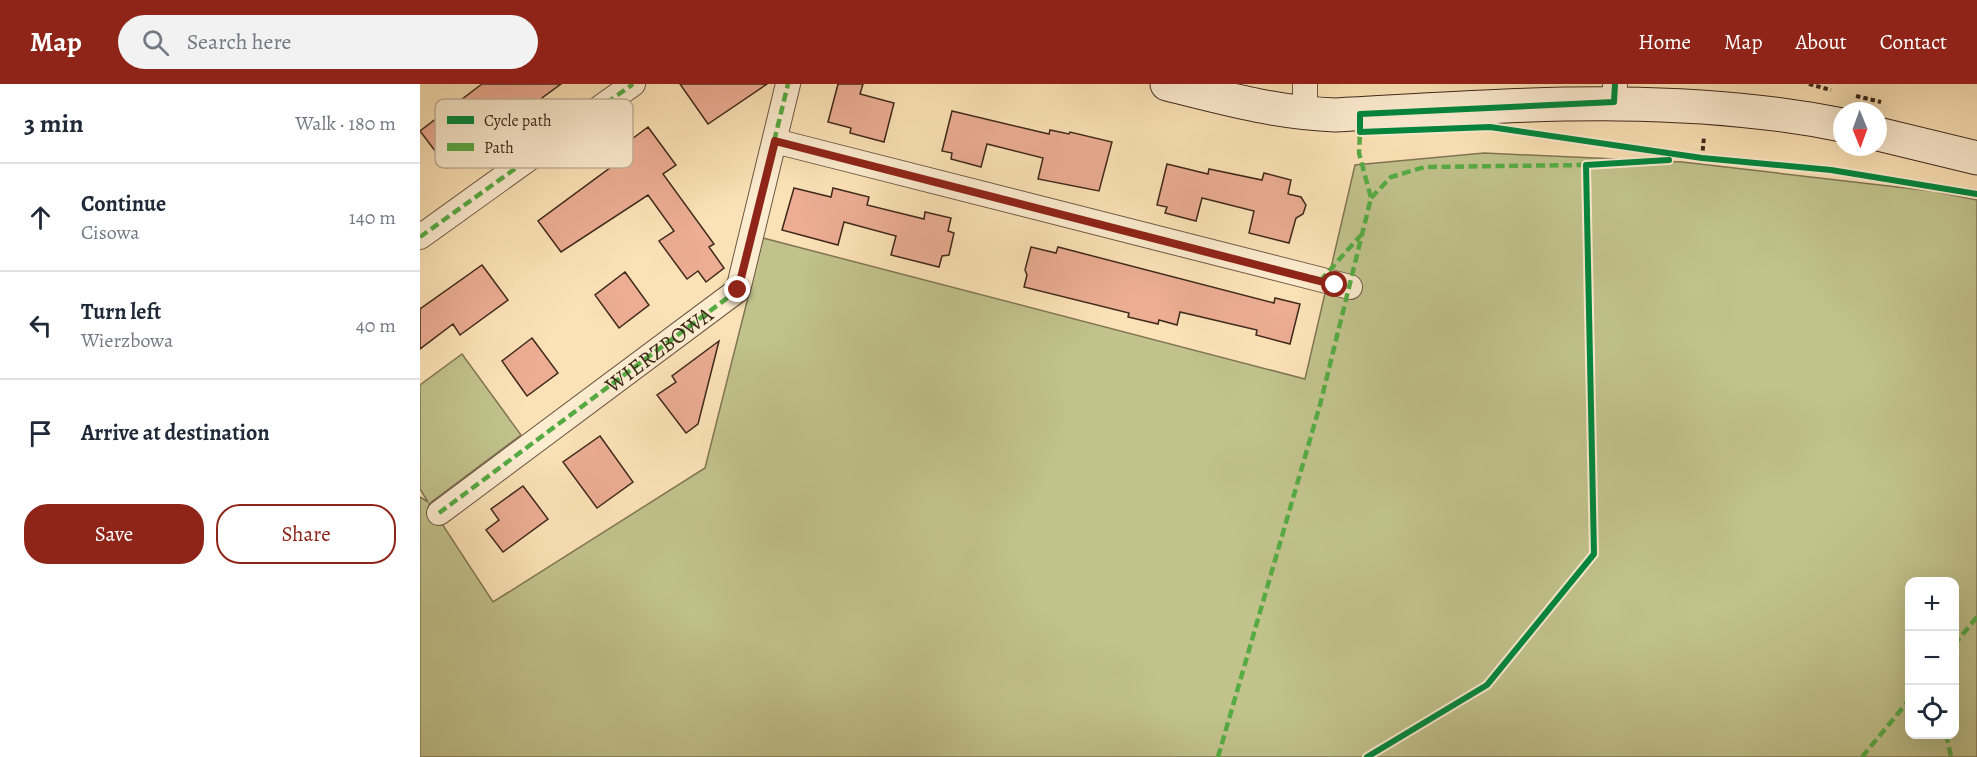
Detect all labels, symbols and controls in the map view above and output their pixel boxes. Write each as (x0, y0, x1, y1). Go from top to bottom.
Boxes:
search box (118, 15, 538, 69)
text: Map (30, 23, 82, 61)
icon: search (139, 26, 172, 59)
text: Search here (187, 27, 291, 57)
text: Home (1638, 28, 1691, 56)
text: Map (1724, 28, 1762, 56)
text: About (1795, 28, 1847, 56)
text: Contact (1880, 28, 1947, 56)
legend (435, 99, 633, 168)
north arrow (1833, 102, 1887, 156)
text: 3 min (24, 106, 84, 141)
text: Walk · 180 m (295, 110, 396, 137)
text: Cycle path (484, 110, 552, 132)
text: Path (484, 137, 514, 159)
text: Continue (81, 189, 166, 219)
icon: ahead (24, 201, 57, 234)
text: 140 m (349, 204, 396, 231)
text: Cisowa (81, 219, 140, 246)
route start (1321, 271, 1347, 297)
route end (724, 276, 750, 302)
text: Turn left (81, 297, 161, 327)
street label: WIERZBOWA (598, 299, 720, 401)
icon: left (24, 309, 57, 342)
text: 40 m (356, 312, 396, 339)
text: Wierzbowa (81, 327, 173, 354)
icon: arrive (24, 417, 57, 450)
text: Arrive at destination (81, 418, 270, 448)
button: Save (24, 504, 204, 564)
button: Share (216, 504, 396, 564)
map controls (1905, 577, 1959, 739)
button: + (1905, 577, 1959, 631)
button: − (1905, 631, 1959, 685)
button: locate (1905, 685, 1959, 739)

